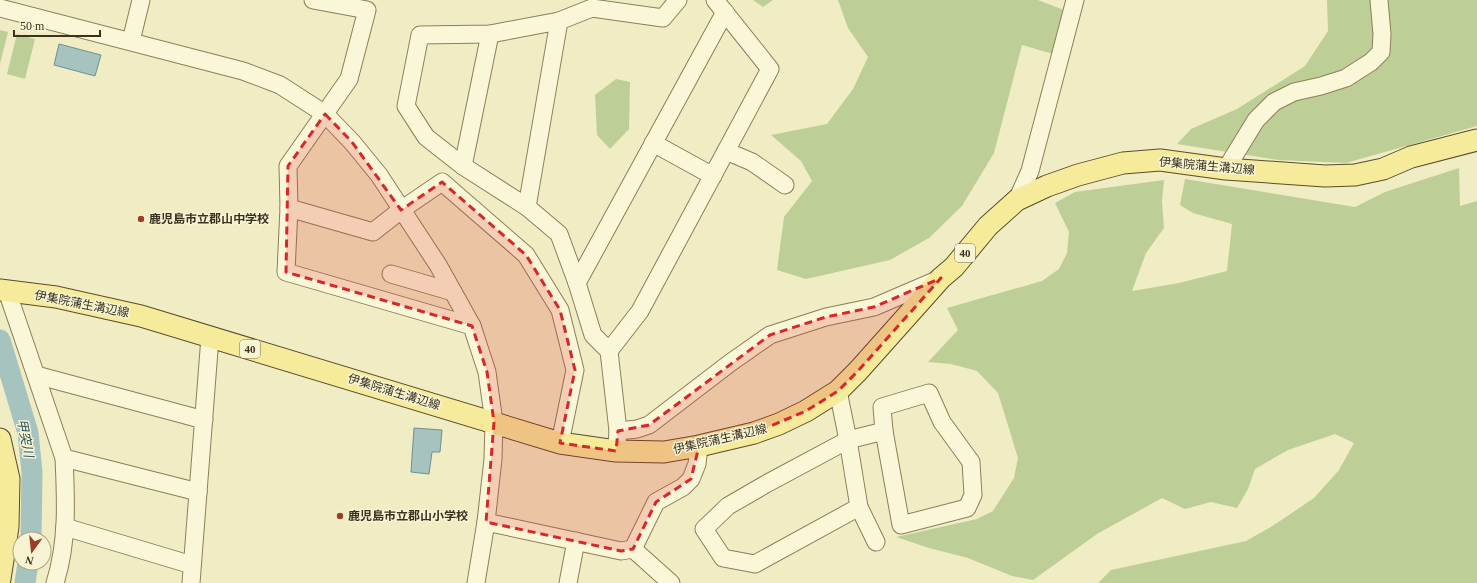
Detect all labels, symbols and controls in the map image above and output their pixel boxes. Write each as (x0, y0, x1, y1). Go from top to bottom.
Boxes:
scale bar (14, 12, 100, 38)
text: 50 m (20, 19, 45, 33)
street label: 伊集院蒲生溝辺線 (1159, 155, 1255, 177)
place label: 鹿児島市立郡山中学校 (149, 212, 269, 226)
marker: 鹿児島市立郡山中学校 (136, 214, 146, 224)
road number: 40 (955, 244, 975, 262)
street label: 伊集院蒲生溝辺線 (34, 288, 130, 320)
road number: 40 (240, 340, 260, 358)
street label: 伊集院蒲生溝辺線 (346, 371, 442, 413)
water label: 甲突川 (14, 418, 37, 461)
street label: 伊集院蒲生溝辺線 (672, 421, 768, 457)
place label: 鹿児島市立郡山小学校 (348, 509, 468, 523)
marker: 鹿児島市立郡山小学校 (335, 511, 345, 521)
north arrow (12, 531, 52, 571)
text: N (24, 554, 35, 567)

